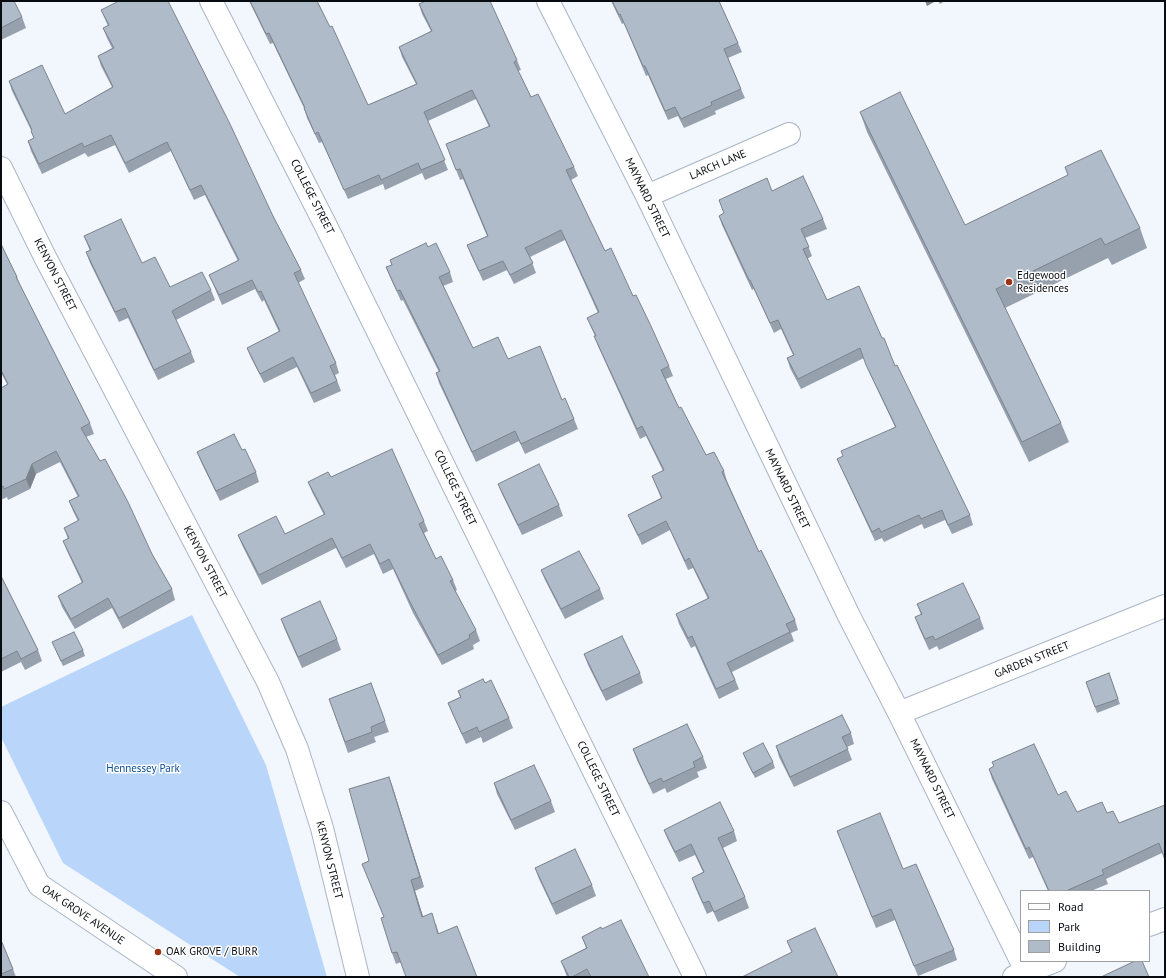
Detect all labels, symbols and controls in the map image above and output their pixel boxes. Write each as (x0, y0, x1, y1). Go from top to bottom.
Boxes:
street label: LARCH LANE (688, 147, 748, 183)
street label: MAYNARD STREET (622, 156, 672, 240)
street label: COLLEGE STREET (287, 157, 337, 237)
street label: KENYON STREET (31, 236, 79, 314)
place label: Edgewood Residences (1017, 269, 1069, 295)
marker: Edgewood Residences (1004, 277, 1014, 287)
street label: MAYNARD STREET (762, 447, 812, 531)
street label: COLLEGE STREET (431, 448, 479, 528)
street label: KENYON STREET (180, 524, 230, 600)
street label: GARDEN STREET (993, 639, 1071, 681)
street label: MAYNARD STREET (907, 737, 957, 821)
street label: COLLEGE STREET (574, 739, 622, 819)
park label: Hennessey Park (106, 762, 180, 776)
street label: KENYON STREET (313, 820, 345, 900)
street label: OAK GROVE AVENUE (39, 882, 127, 948)
legend (1020, 890, 1150, 962)
text: Road (1058, 899, 1083, 914)
text: Park (1058, 919, 1080, 934)
text: Building (1058, 939, 1101, 954)
place label: OAK GROVE / BURR (166, 945, 258, 959)
marker: OAK GROVE / BURR (153, 947, 163, 957)

